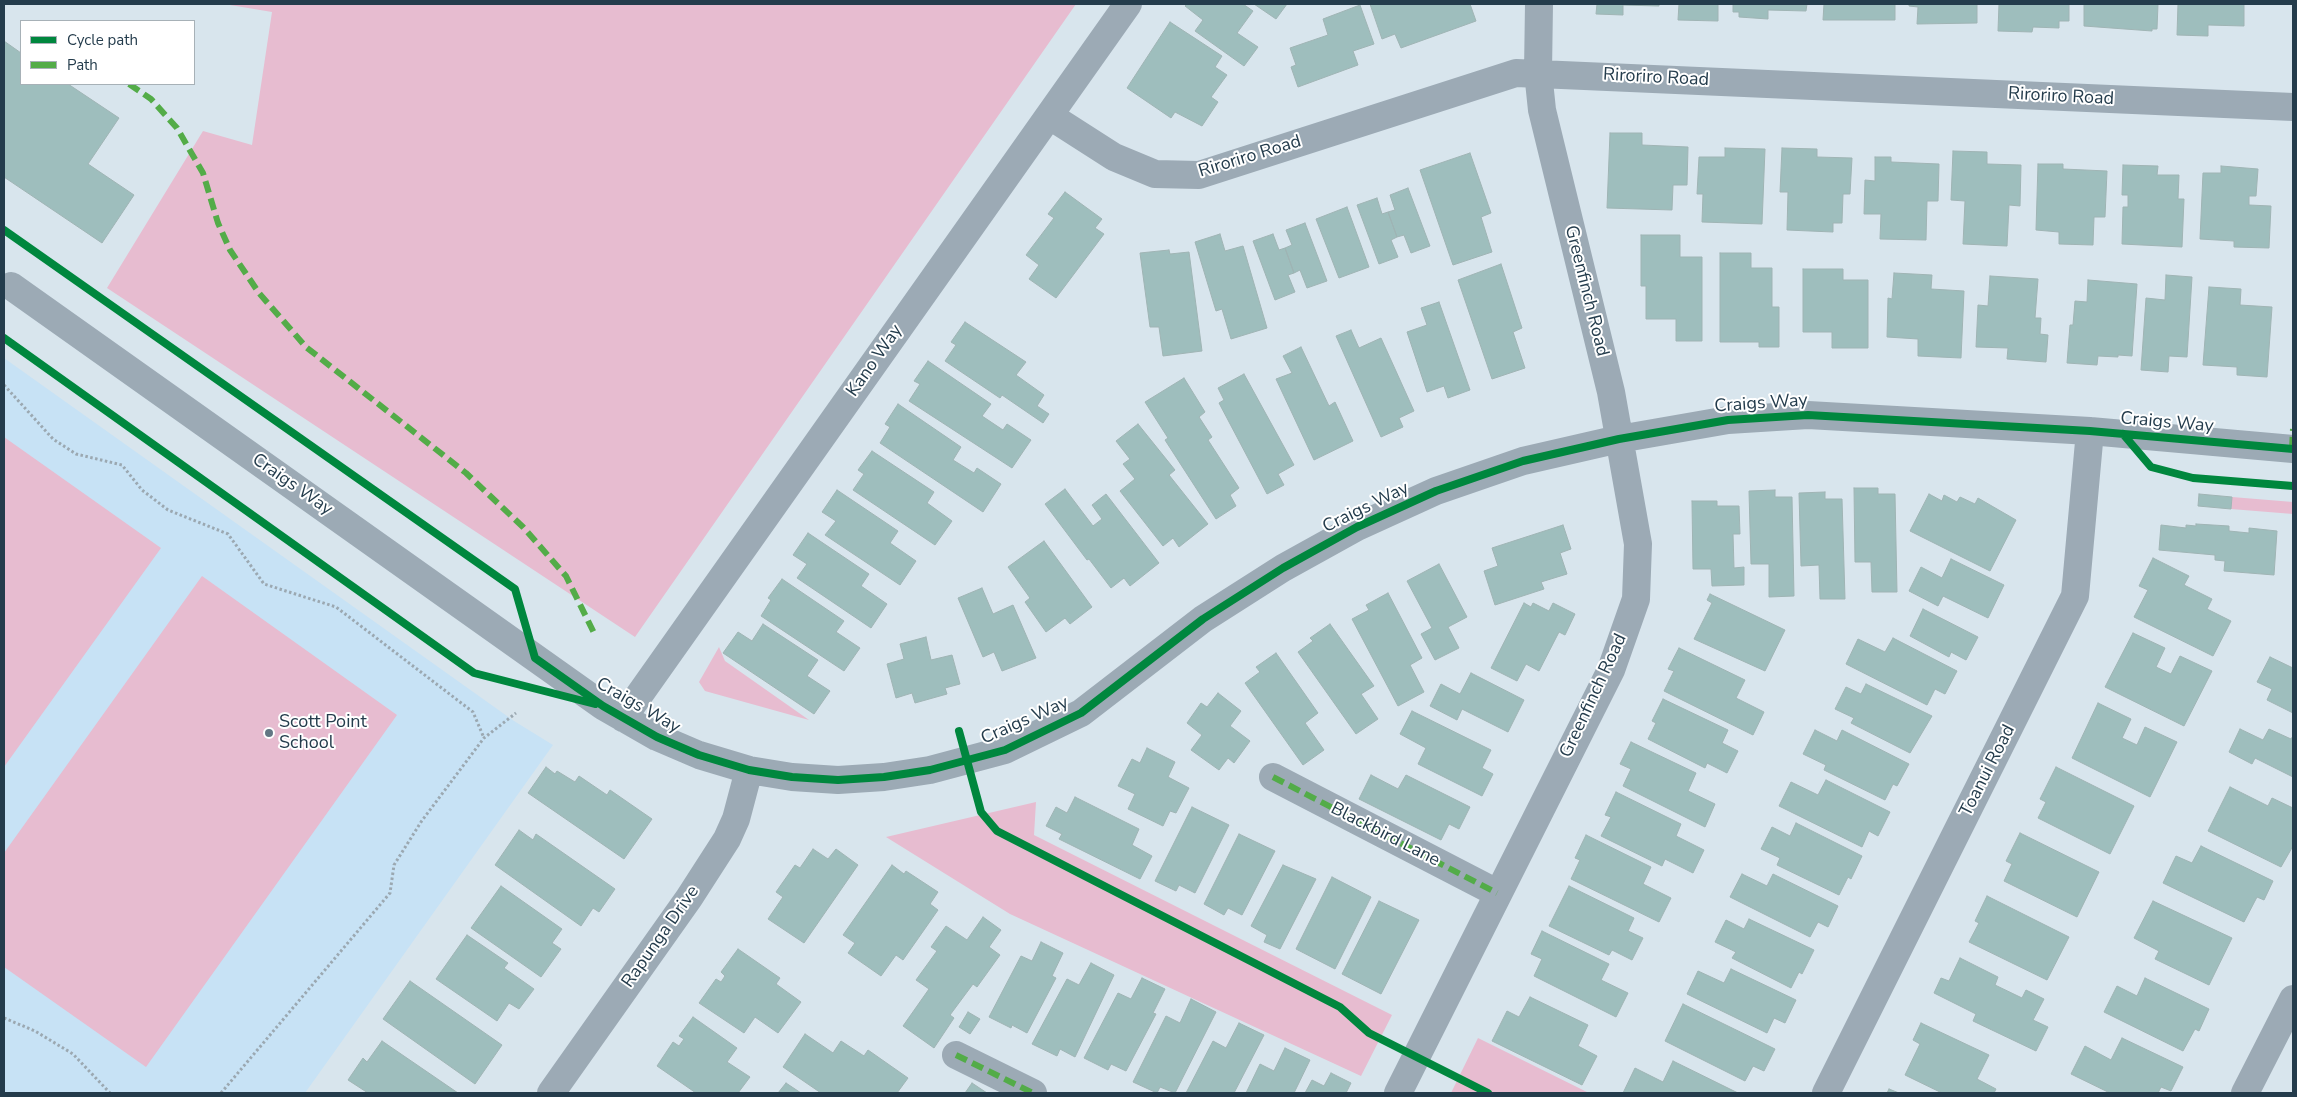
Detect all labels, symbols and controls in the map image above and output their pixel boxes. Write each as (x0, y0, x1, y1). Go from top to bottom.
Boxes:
legend (20, 20, 195, 85)
text: Cycle path (67, 30, 138, 50)
text: Path (67, 55, 98, 75)
street label: Riroriro Road (1602, 64, 1710, 92)
street label: Riroriro Road (2007, 83, 2115, 111)
street label: Riroriro Road (1196, 131, 1304, 183)
street label: Greenfinch Road (1559, 223, 1613, 359)
street label: Kano Way (842, 321, 908, 401)
street label: Craigs Way (1714, 390, 1808, 418)
street label: Craigs Way (2119, 408, 2215, 438)
street label: Craigs Way (248, 449, 336, 521)
street label: Craigs Way (1319, 478, 1413, 538)
street label: Greenfinch Road (1556, 631, 1632, 761)
street label: Craigs Way (592, 673, 684, 739)
street label: Craigs Way (978, 692, 1072, 750)
place label: Scott Point School (279, 712, 367, 754)
street label: Toanui Road (1956, 722, 2020, 820)
marker: Scott Point School (263, 727, 275, 739)
street label: Blackbird Lane (1327, 798, 1443, 872)
street label: Rapunga Drive (618, 882, 704, 992)

